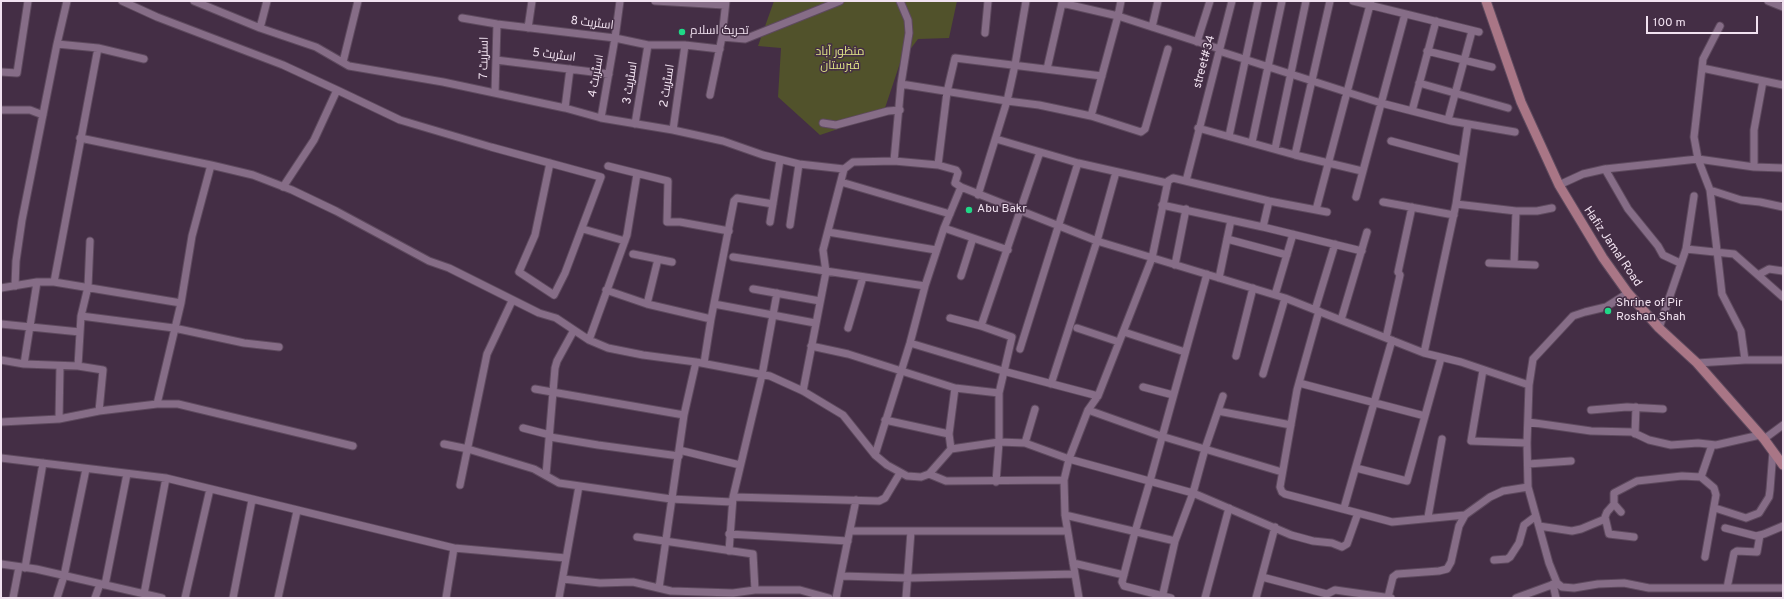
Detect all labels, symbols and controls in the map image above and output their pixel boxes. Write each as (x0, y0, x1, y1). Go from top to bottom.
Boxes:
scale bar (1648, 8, 1760, 34)
street label: اسٹریٹ 8 (570, 14, 614, 34)
text: 100 m (1653, 15, 1686, 31)
place label: تحریک اسلام (690, 25, 749, 39)
marker: تحریک اسلام (677, 27, 687, 37)
street label: street#34 (1191, 34, 1219, 90)
street label: اسٹریٹ 7 (477, 37, 493, 79)
street label: اسٹریٹ 5 (532, 46, 576, 66)
park label: منظور آباد قبرستان (816, 46, 864, 74)
street label: اسٹریٹ 4 (586, 53, 608, 99)
street label: اسٹریٹ 3 (620, 60, 642, 106)
street label: اسٹریٹ 2 (657, 63, 679, 109)
place label: Abu Bakr (977, 203, 1027, 217)
street label: Hafiz Jamal Road (1580, 204, 1644, 290)
marker: Abu Bakr (964, 205, 974, 215)
place label: Shrine of Pir Roshan Shah (1616, 297, 1686, 325)
marker: Shrine of Pir Roshan Shah (1603, 306, 1613, 316)

